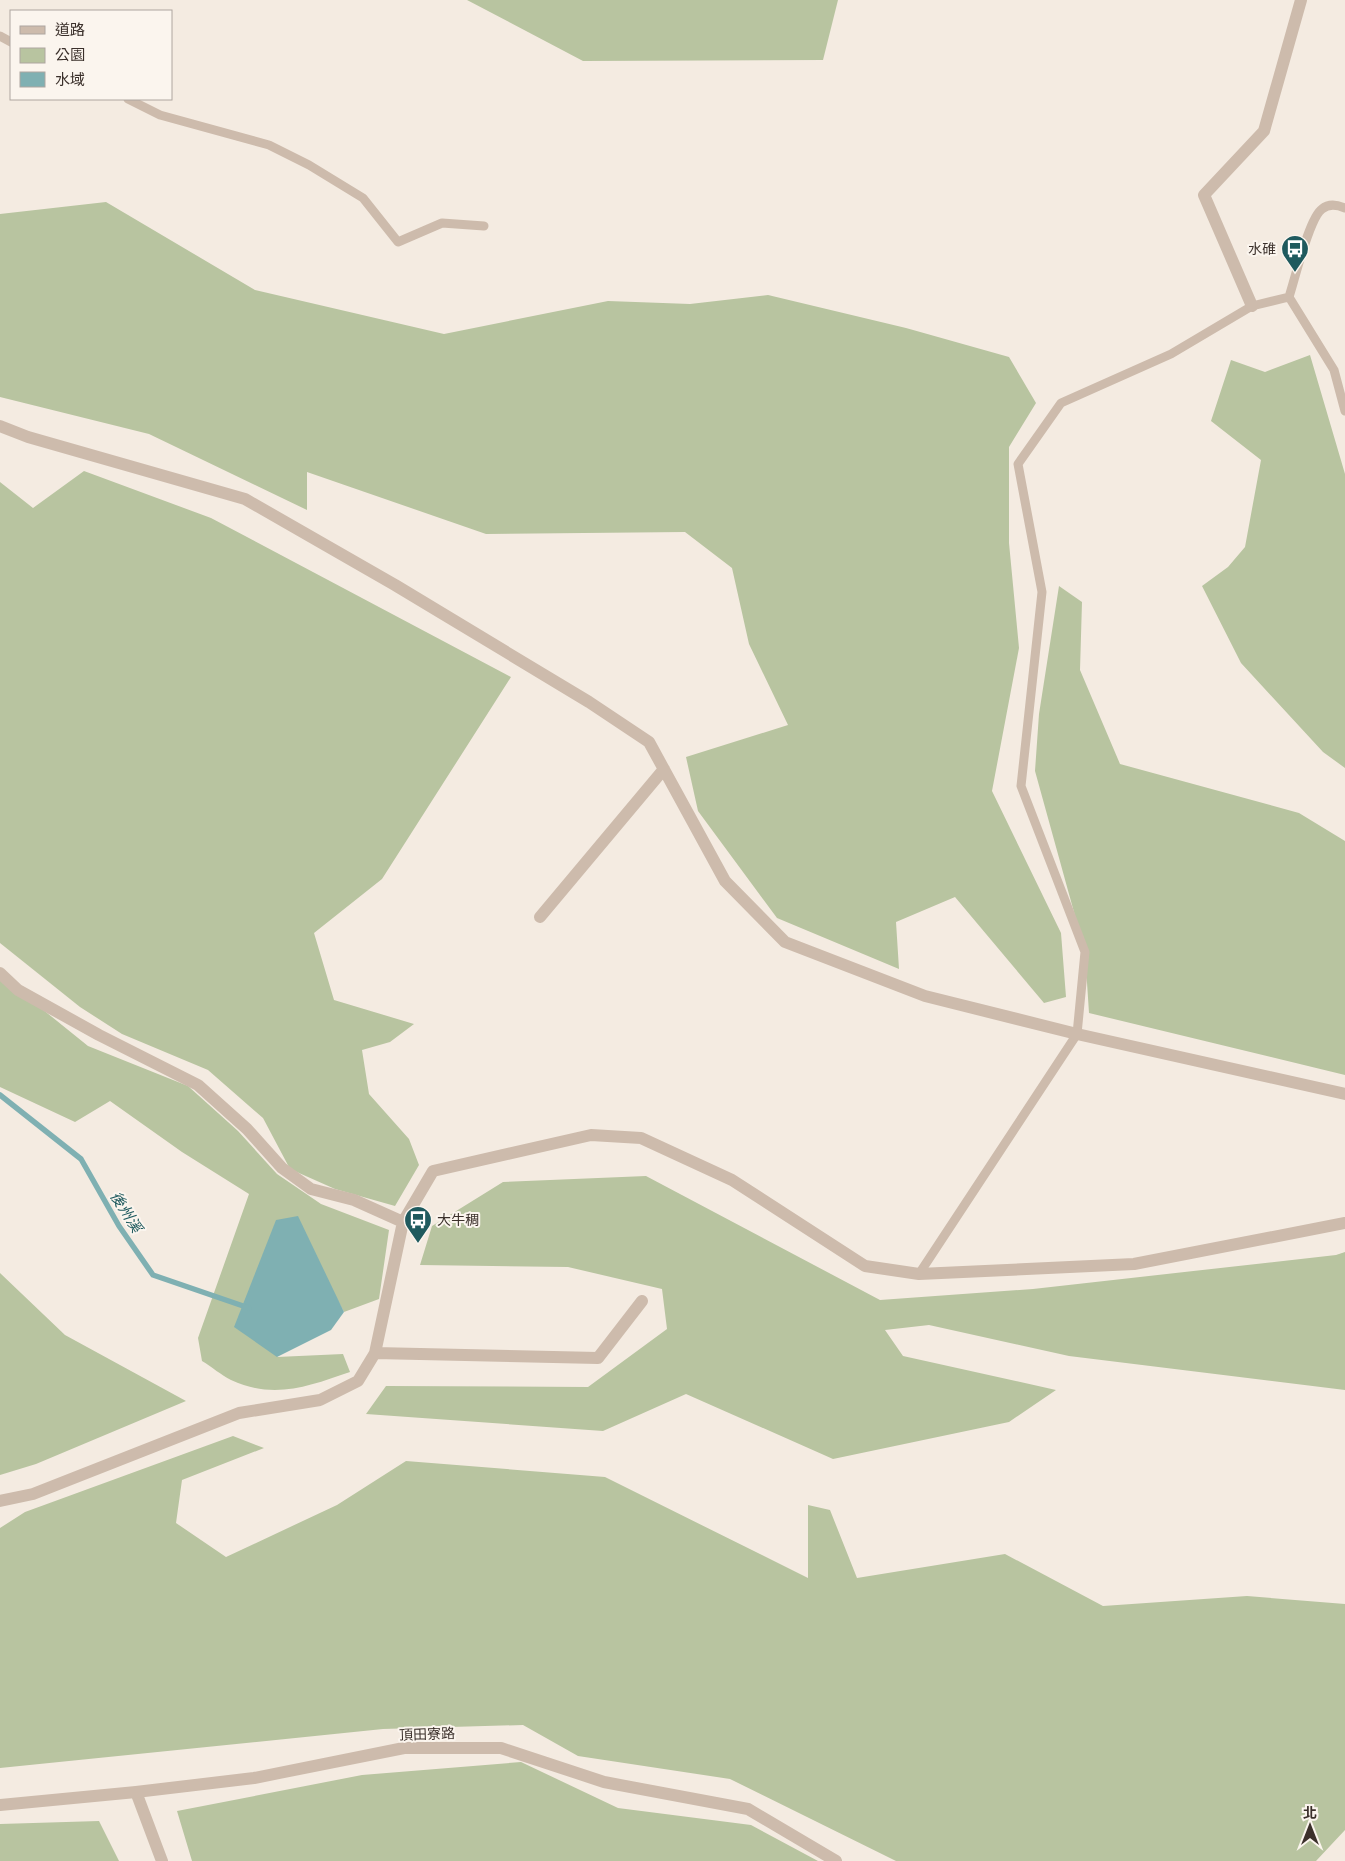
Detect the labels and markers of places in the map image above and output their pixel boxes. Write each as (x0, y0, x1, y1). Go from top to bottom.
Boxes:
bus stop icon: 水碓 (1280, 234, 1310, 273)
place label: 水碓 (1248, 239, 1276, 258)
bus stop icon: 大牛稠 (403, 1205, 433, 1244)
place label: 大牛稠 (437, 1210, 479, 1229)

